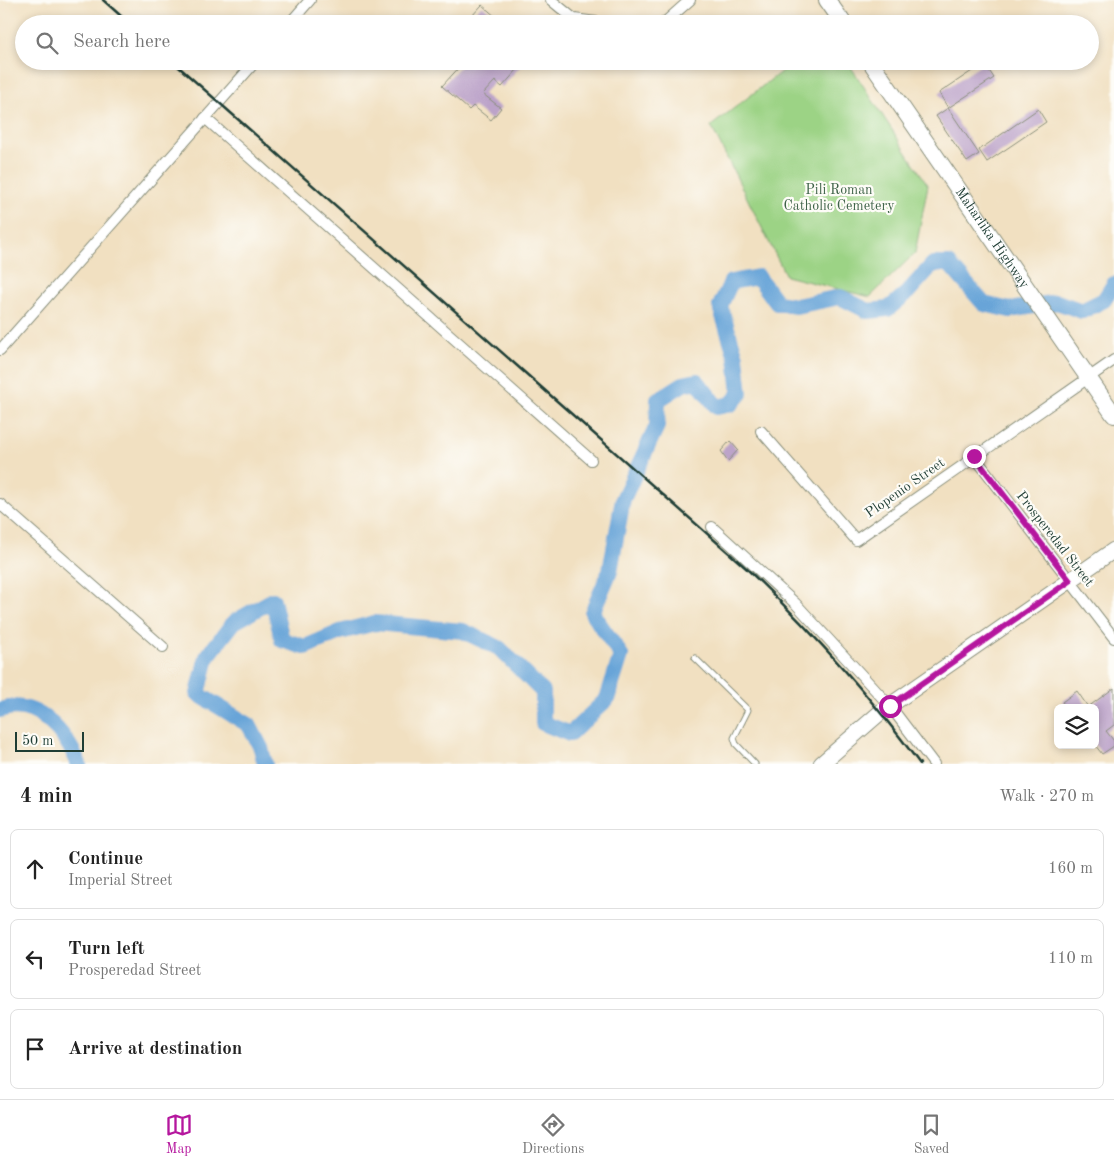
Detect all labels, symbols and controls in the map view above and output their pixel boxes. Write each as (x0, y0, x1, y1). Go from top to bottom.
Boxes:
search box (15, 15, 1099, 70)
icon: search (33, 29, 61, 57)
text: Search here (73, 33, 170, 52)
park label: Pili Roman Catholic Cemetery (783, 183, 895, 213)
street label: Maharlika Highway (952, 185, 1032, 292)
route end (963, 445, 986, 468)
street label: Plopenio Street (863, 455, 947, 520)
street label: Prosperedad Street (1014, 489, 1096, 589)
route start (879, 695, 902, 718)
map controls (1054, 704, 1099, 749)
button: layers (1054, 704, 1099, 749)
scale bar (15, 729, 84, 752)
text: 50 m (22, 734, 53, 748)
text: 4 min (20, 786, 73, 807)
text: Walk · 270 m (999, 789, 1094, 805)
text: Continue (68, 850, 143, 869)
icon: ahead (21, 855, 49, 883)
text: 160 m (1048, 861, 1093, 877)
text: Imperial Street (68, 873, 173, 889)
text: Turn left (68, 940, 145, 959)
icon: left (21, 945, 49, 973)
text: 110 m (1048, 951, 1093, 967)
text: Prosperedad Street (68, 963, 201, 979)
icon: arrive (21, 1035, 49, 1063)
text: Arrive at destination (68, 1040, 242, 1059)
tab: Map (165, 1111, 193, 1158)
tab: Directions (522, 1111, 584, 1158)
tab: Saved (914, 1111, 949, 1158)

